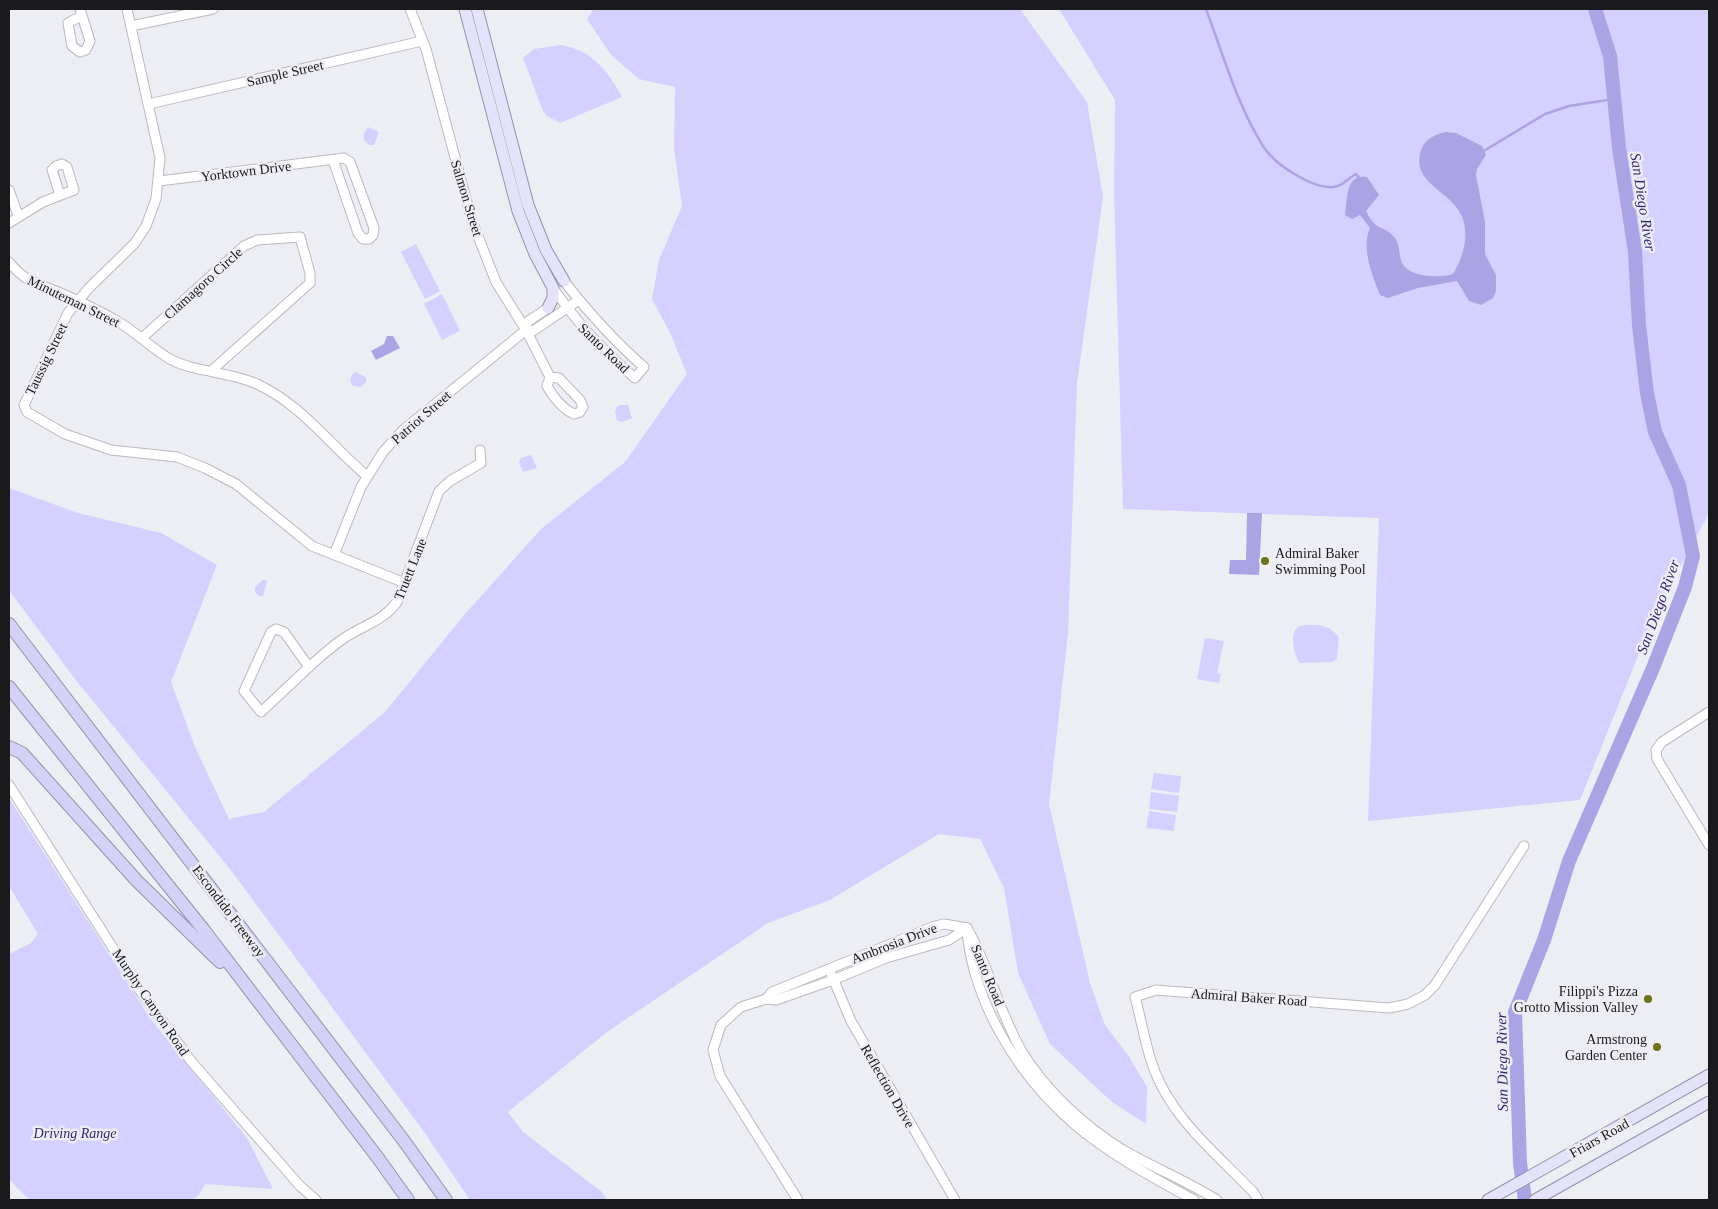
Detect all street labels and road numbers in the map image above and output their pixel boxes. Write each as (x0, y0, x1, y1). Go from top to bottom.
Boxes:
street label: Sample Street (245, 57, 325, 90)
street label: Salmon Street (448, 158, 485, 238)
street label: Yorktown Drive (200, 159, 292, 184)
street label: Clamagoro Circle (161, 244, 245, 322)
street label: Minuteman Street (25, 273, 122, 330)
street label: Taussig Street (22, 320, 70, 398)
street label: Santo Road (575, 320, 632, 376)
street label: Patriot Street (389, 388, 454, 447)
street label: Truett Lane (391, 536, 430, 602)
street label: Escondido Freeway (189, 863, 268, 960)
street label: Ambrosia Drive (849, 920, 939, 967)
street label: Santo Road (968, 942, 1007, 1008)
street label: Murphy Canyon Road (109, 946, 192, 1058)
street label: Admiral Baker Road (1190, 986, 1308, 1009)
street label: Reflection Drive (858, 1042, 917, 1131)
street label: Friars Road (1567, 1116, 1632, 1161)

